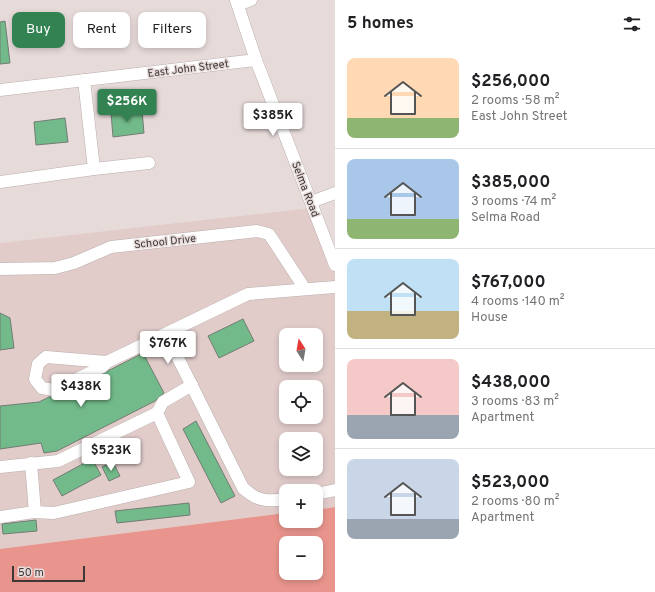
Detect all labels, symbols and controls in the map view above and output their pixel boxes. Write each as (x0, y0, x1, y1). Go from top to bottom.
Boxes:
chip: Buy (12, 12, 65, 48)
chip: Rent (73, 12, 130, 48)
chip: Filters (138, 12, 206, 48)
text: 5 homes (347, 13, 414, 35)
icon: filters (621, 13, 643, 35)
street label: East John Street (147, 57, 229, 81)
text: $256,000 (471, 71, 550, 93)
icon: home (379, 74, 427, 122)
pin: $256K (99, 89, 155, 123)
text: 2 rooms · 58 m² (471, 93, 559, 109)
text: $256K (107, 94, 147, 110)
pin: $385K (245, 103, 301, 137)
text: $385K (253, 108, 293, 124)
text: East John Street (471, 109, 568, 125)
street label: Selma Road (288, 160, 322, 219)
text: $385,000 (471, 172, 550, 194)
icon: home (379, 175, 427, 223)
text: 3 rooms · 74 m² (471, 194, 556, 210)
text: Selma Road (471, 210, 540, 226)
street label: School Drive (133, 232, 197, 252)
text: $767,000 (471, 272, 546, 294)
icon: home (379, 275, 427, 323)
text: 4 rooms · 140 m² (471, 294, 565, 310)
text: House (471, 310, 508, 326)
north arrow (279, 328, 323, 372)
map controls (279, 328, 323, 580)
pin: $767K (140, 331, 196, 365)
text: $767K (149, 336, 187, 352)
text: $438,000 (471, 372, 551, 394)
pin: $438K (53, 374, 109, 408)
icon: home (379, 375, 427, 423)
text: $438K (60, 379, 102, 395)
button: locate (279, 380, 323, 424)
text: 3 rooms · 83 m² (471, 394, 559, 410)
text: Apartment (471, 410, 534, 426)
button: layers (279, 432, 323, 476)
pin: $523K (83, 438, 139, 472)
text: $523K (91, 443, 131, 459)
text: $523,000 (471, 472, 550, 494)
icon: home (379, 475, 427, 523)
button: + (279, 484, 323, 528)
text: 2 rooms · 80 m² (471, 494, 560, 510)
text: Apartment (471, 510, 534, 526)
button: − (279, 536, 323, 580)
scale bar (12, 564, 85, 583)
text: 50 m (18, 566, 44, 580)

